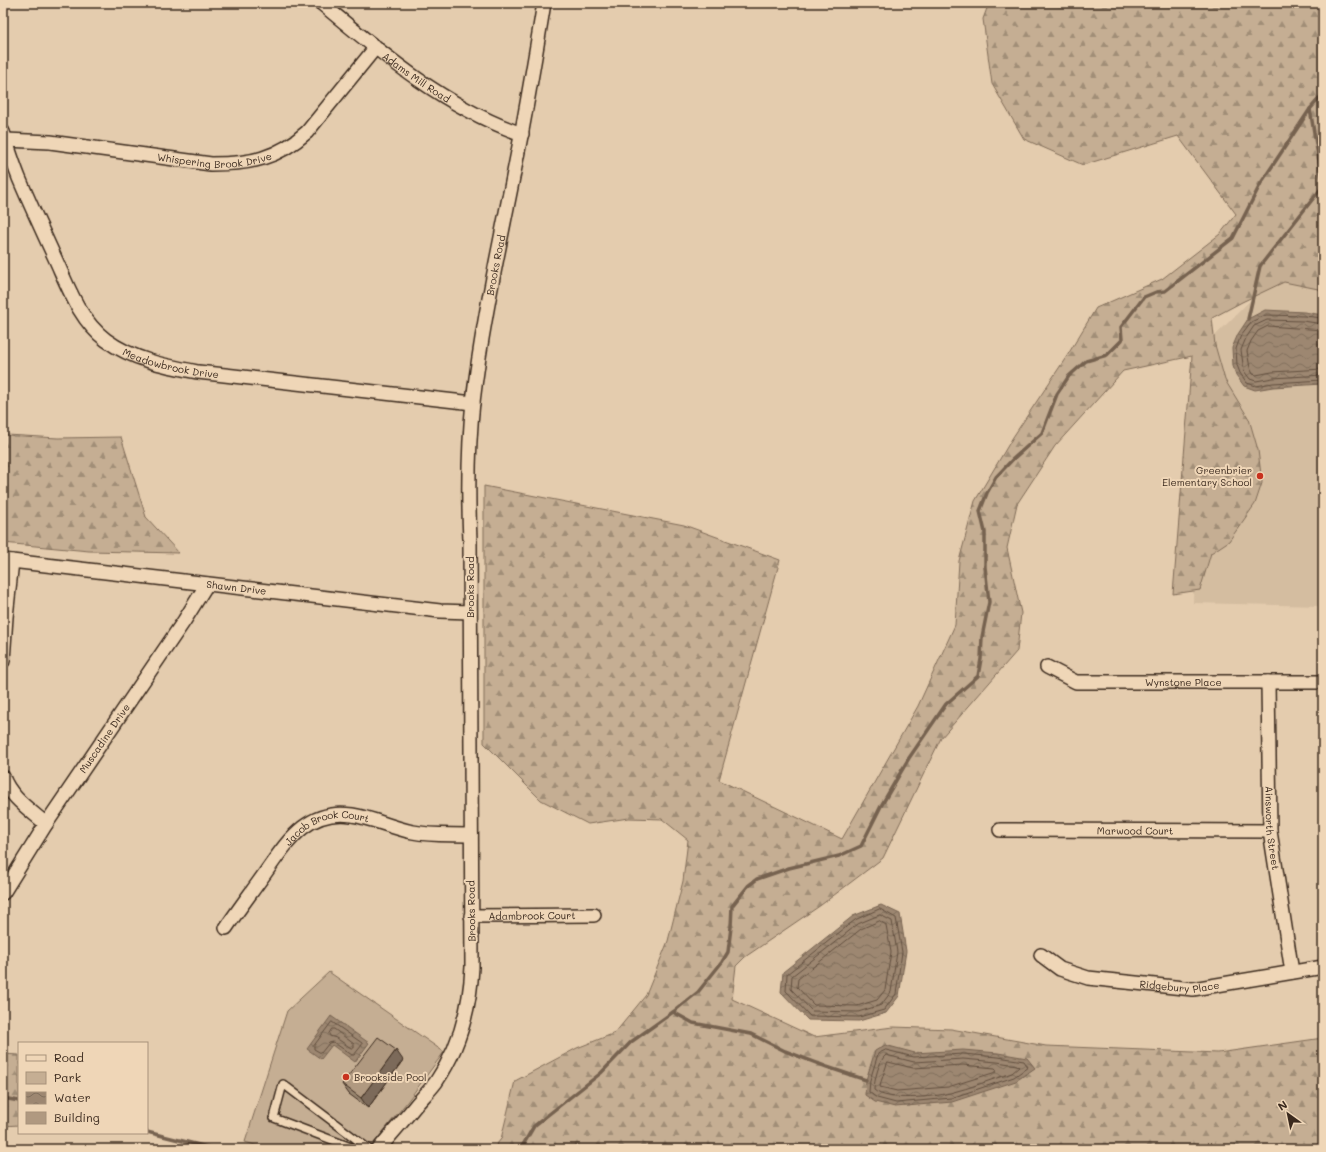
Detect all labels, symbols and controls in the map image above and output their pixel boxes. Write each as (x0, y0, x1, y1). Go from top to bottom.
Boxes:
street label: Adams Mill Road (380, 49, 453, 106)
street label: Whispering Brook Drive (156, 149, 274, 171)
street label: Brooks Road (483, 234, 508, 297)
street label: Meadowbrook Drive (120, 344, 220, 381)
place label: Greenbrier Elementary School (1162, 463, 1252, 489)
marker: Greenbrier Elementary School (1255, 471, 1265, 481)
street label: Brooks Road (463, 556, 477, 618)
street label: Shawn Drive (206, 577, 267, 598)
street label: Wynstone Place (1145, 675, 1222, 689)
street label: Muscadine Drive (76, 701, 133, 776)
street label: Ainsworth Street (1262, 786, 1283, 871)
street label: Jacob Brook Court (281, 807, 371, 848)
street label: Marwood Court (1097, 823, 1173, 838)
street label: Brooks Road (463, 880, 479, 942)
street label: Adambrook Court (488, 908, 576, 923)
street label: Ridgebury Place (1139, 976, 1220, 996)
legend (18, 1042, 148, 1134)
text: Road (54, 1049, 84, 1065)
text: Park (54, 1069, 81, 1085)
place label: Brookside Pool (354, 1070, 427, 1084)
marker: Brookside Pool (341, 1072, 351, 1082)
text: Water (54, 1089, 91, 1105)
north arrow (1268, 1094, 1308, 1134)
text: N (1275, 1097, 1290, 1114)
text: Building (54, 1109, 100, 1125)

